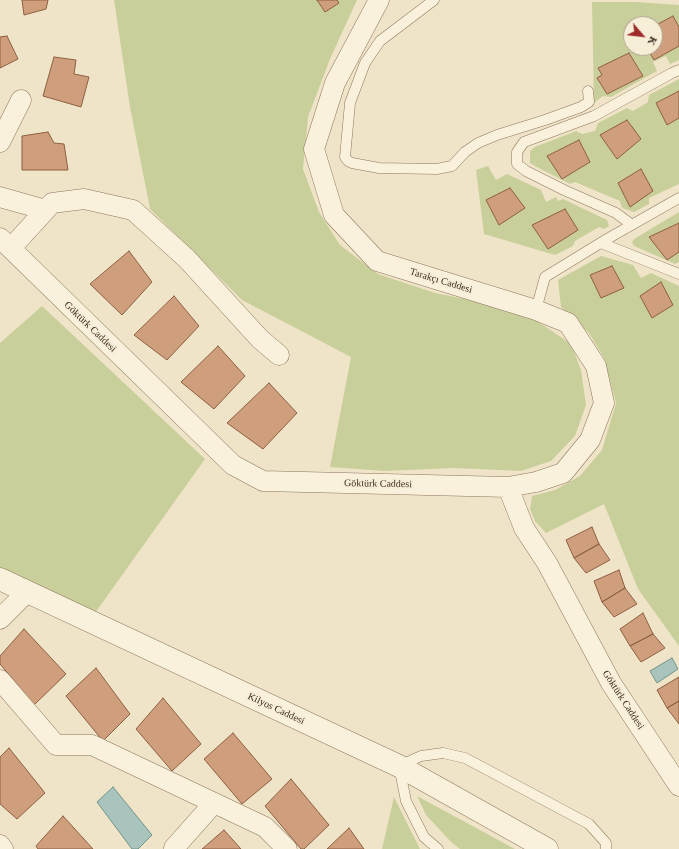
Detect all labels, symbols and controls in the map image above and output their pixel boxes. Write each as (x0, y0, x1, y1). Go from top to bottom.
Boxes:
north arrow (623, 16, 663, 56)
text: K (645, 35, 660, 48)
street label: Tarakçı Caddesi (408, 266, 474, 296)
street label: Göktürk Caddesi (61, 299, 119, 355)
street label: Göktürk Caddesi (344, 477, 412, 491)
street label: Göktürk Caddesi (599, 668, 647, 732)
street label: Kilyos Caddesi (246, 691, 306, 727)

